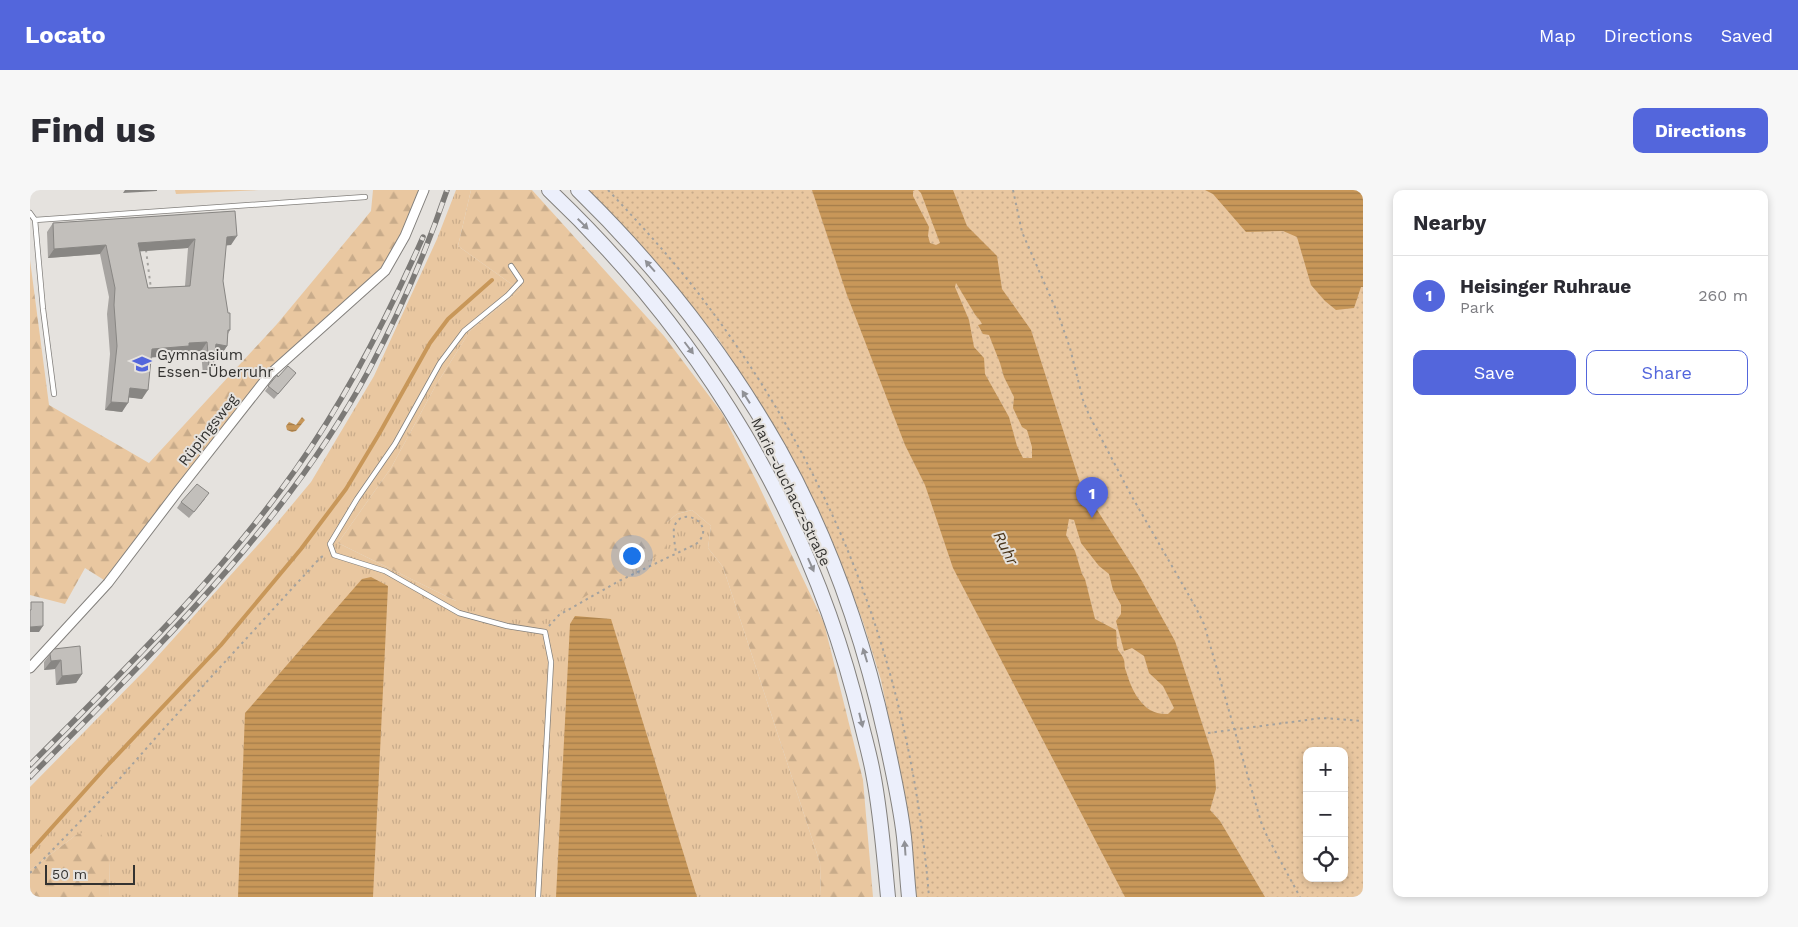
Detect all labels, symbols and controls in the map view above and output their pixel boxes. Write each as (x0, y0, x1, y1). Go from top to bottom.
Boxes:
text: Locato (25, 21, 106, 49)
text: Map (1539, 25, 1576, 46)
text: Directions (1604, 25, 1693, 46)
text: Saved (1721, 25, 1773, 46)
button: Directions (1633, 108, 1768, 153)
text: Find us (30, 109, 156, 151)
text: Nearby (1413, 210, 1486, 235)
one-way arrow (577, 218, 589, 230)
one-way arrow (644, 261, 656, 273)
text: Heisinger Ruhraue (1460, 275, 1631, 298)
text: 1 (1426, 286, 1432, 305)
text: 260 m (1698, 286, 1748, 305)
text: Park (1460, 298, 1494, 317)
one-way arrow (683, 341, 694, 354)
place label: Gymnasium Essen-Überruhr (157, 346, 273, 381)
button: Save (1413, 350, 1576, 395)
button: Share (1586, 350, 1748, 395)
school or university icon: Gymnasium Essen-Überruhr (131, 353, 153, 375)
street label: Rüpingsweg (174, 391, 242, 469)
one-way arrow (742, 391, 751, 404)
street label: Marie-Juchacz-Straße (747, 415, 835, 569)
pin: 1 (1076, 477, 1108, 518)
water label: Ruhr (989, 528, 1023, 569)
your location (619, 543, 645, 569)
one-way arrow (807, 558, 815, 572)
one-way arrow (860, 648, 868, 663)
one-way arrow (857, 712, 865, 727)
map controls (1303, 747, 1348, 882)
button: + (1303, 747, 1348, 792)
button: − (1303, 792, 1348, 837)
button: locate (1303, 837, 1348, 882)
one-way arrow (901, 840, 909, 856)
scale bar (45, 862, 135, 885)
text: 50 m (52, 866, 87, 882)

